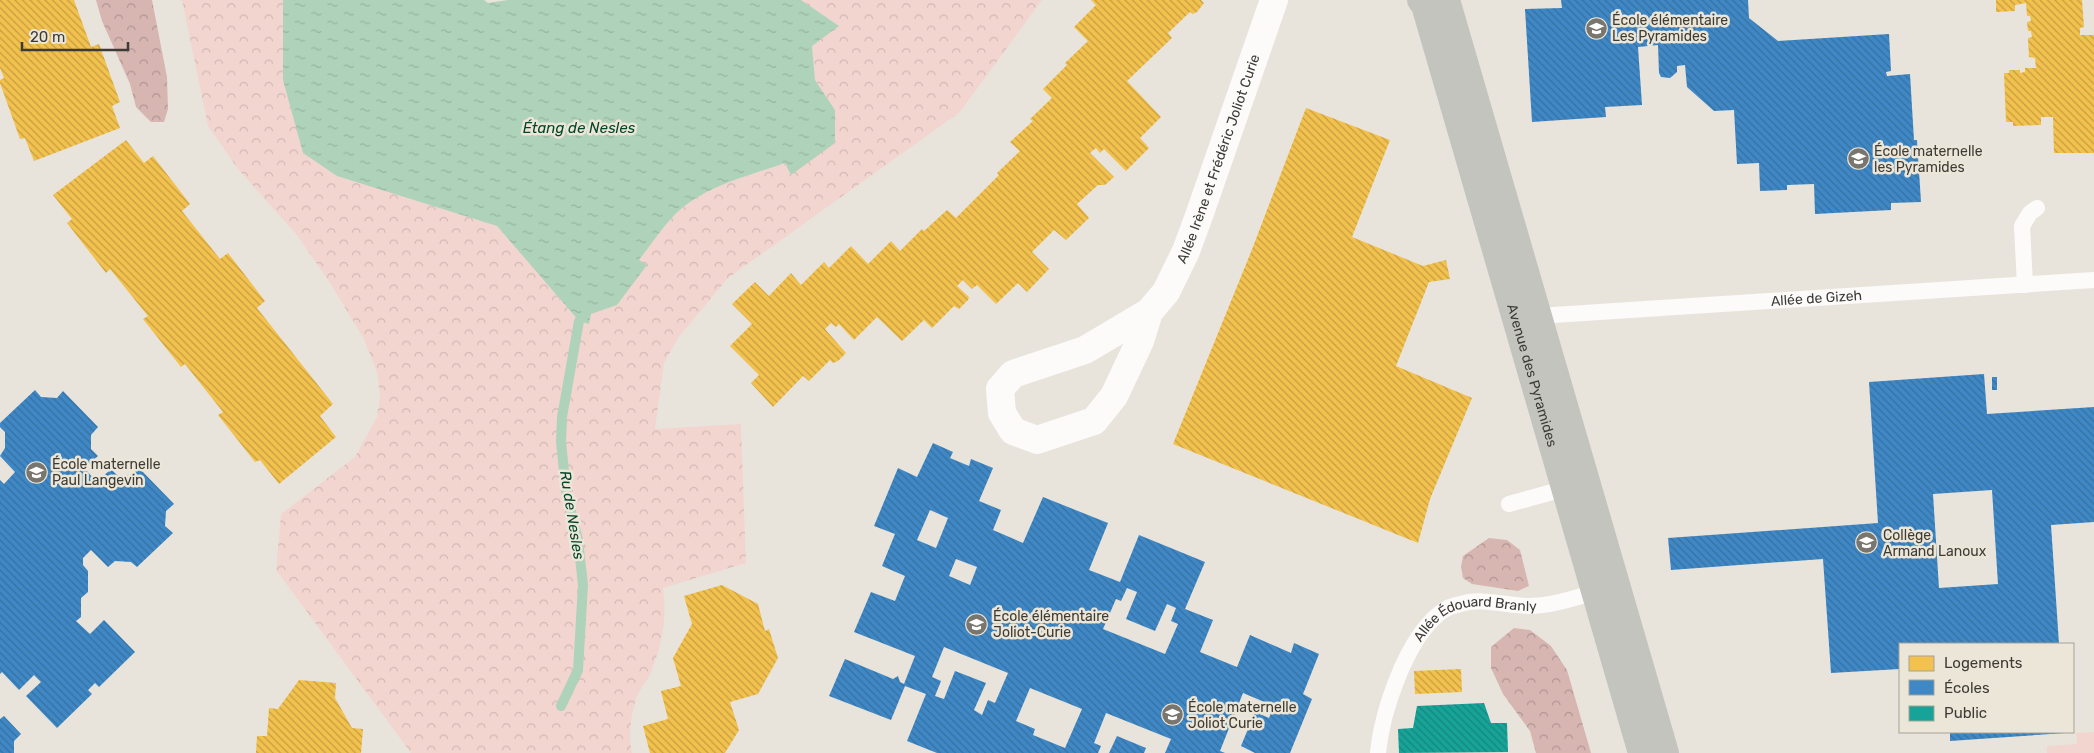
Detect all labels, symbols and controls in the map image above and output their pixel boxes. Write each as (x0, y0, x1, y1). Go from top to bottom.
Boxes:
place label: École élémentaire Les Pyramides (1612, 11, 1728, 45)
school or university icon: École élémentaire Les Pyramides (1584, 16, 1608, 40)
scale bar (22, 20, 129, 52)
text: 20 m (30, 28, 65, 46)
street label: Allée Irène et Frédéric Joliot Curie (1173, 52, 1264, 266)
water label: Étang de Nesles (523, 119, 636, 137)
place label: École maternelle les Pyramides (1874, 142, 1983, 176)
school or university icon: École maternelle les Pyramides (1846, 147, 1870, 171)
street label: Allée de Gizeh (1770, 287, 1863, 310)
street label: Avenue des Pyramides (1503, 302, 1561, 449)
place label: École maternelle Paul Langevin (52, 455, 161, 489)
school or university icon: École maternelle Paul Langevin (24, 460, 48, 484)
water label: Ru de Nesles (556, 469, 588, 561)
place label: Collège Armand Lanoux (1883, 527, 1987, 560)
school or university icon: Collège Armand Lanoux (1855, 531, 1879, 555)
street label: Allée Édouard Branly (1410, 593, 1538, 645)
place label: École élémentaire Joliot-Curie (993, 607, 1109, 641)
school or university icon: École élémentaire Joliot-Curie (965, 612, 989, 636)
legend (1899, 643, 2074, 733)
text: Logements (1944, 654, 2023, 672)
text: Écoles (1944, 679, 1990, 697)
place label: École maternelle Joliot Curie (1188, 698, 1297, 732)
school or university icon: École maternelle Joliot Curie (1160, 703, 1184, 727)
text: Public (1944, 704, 1987, 722)

